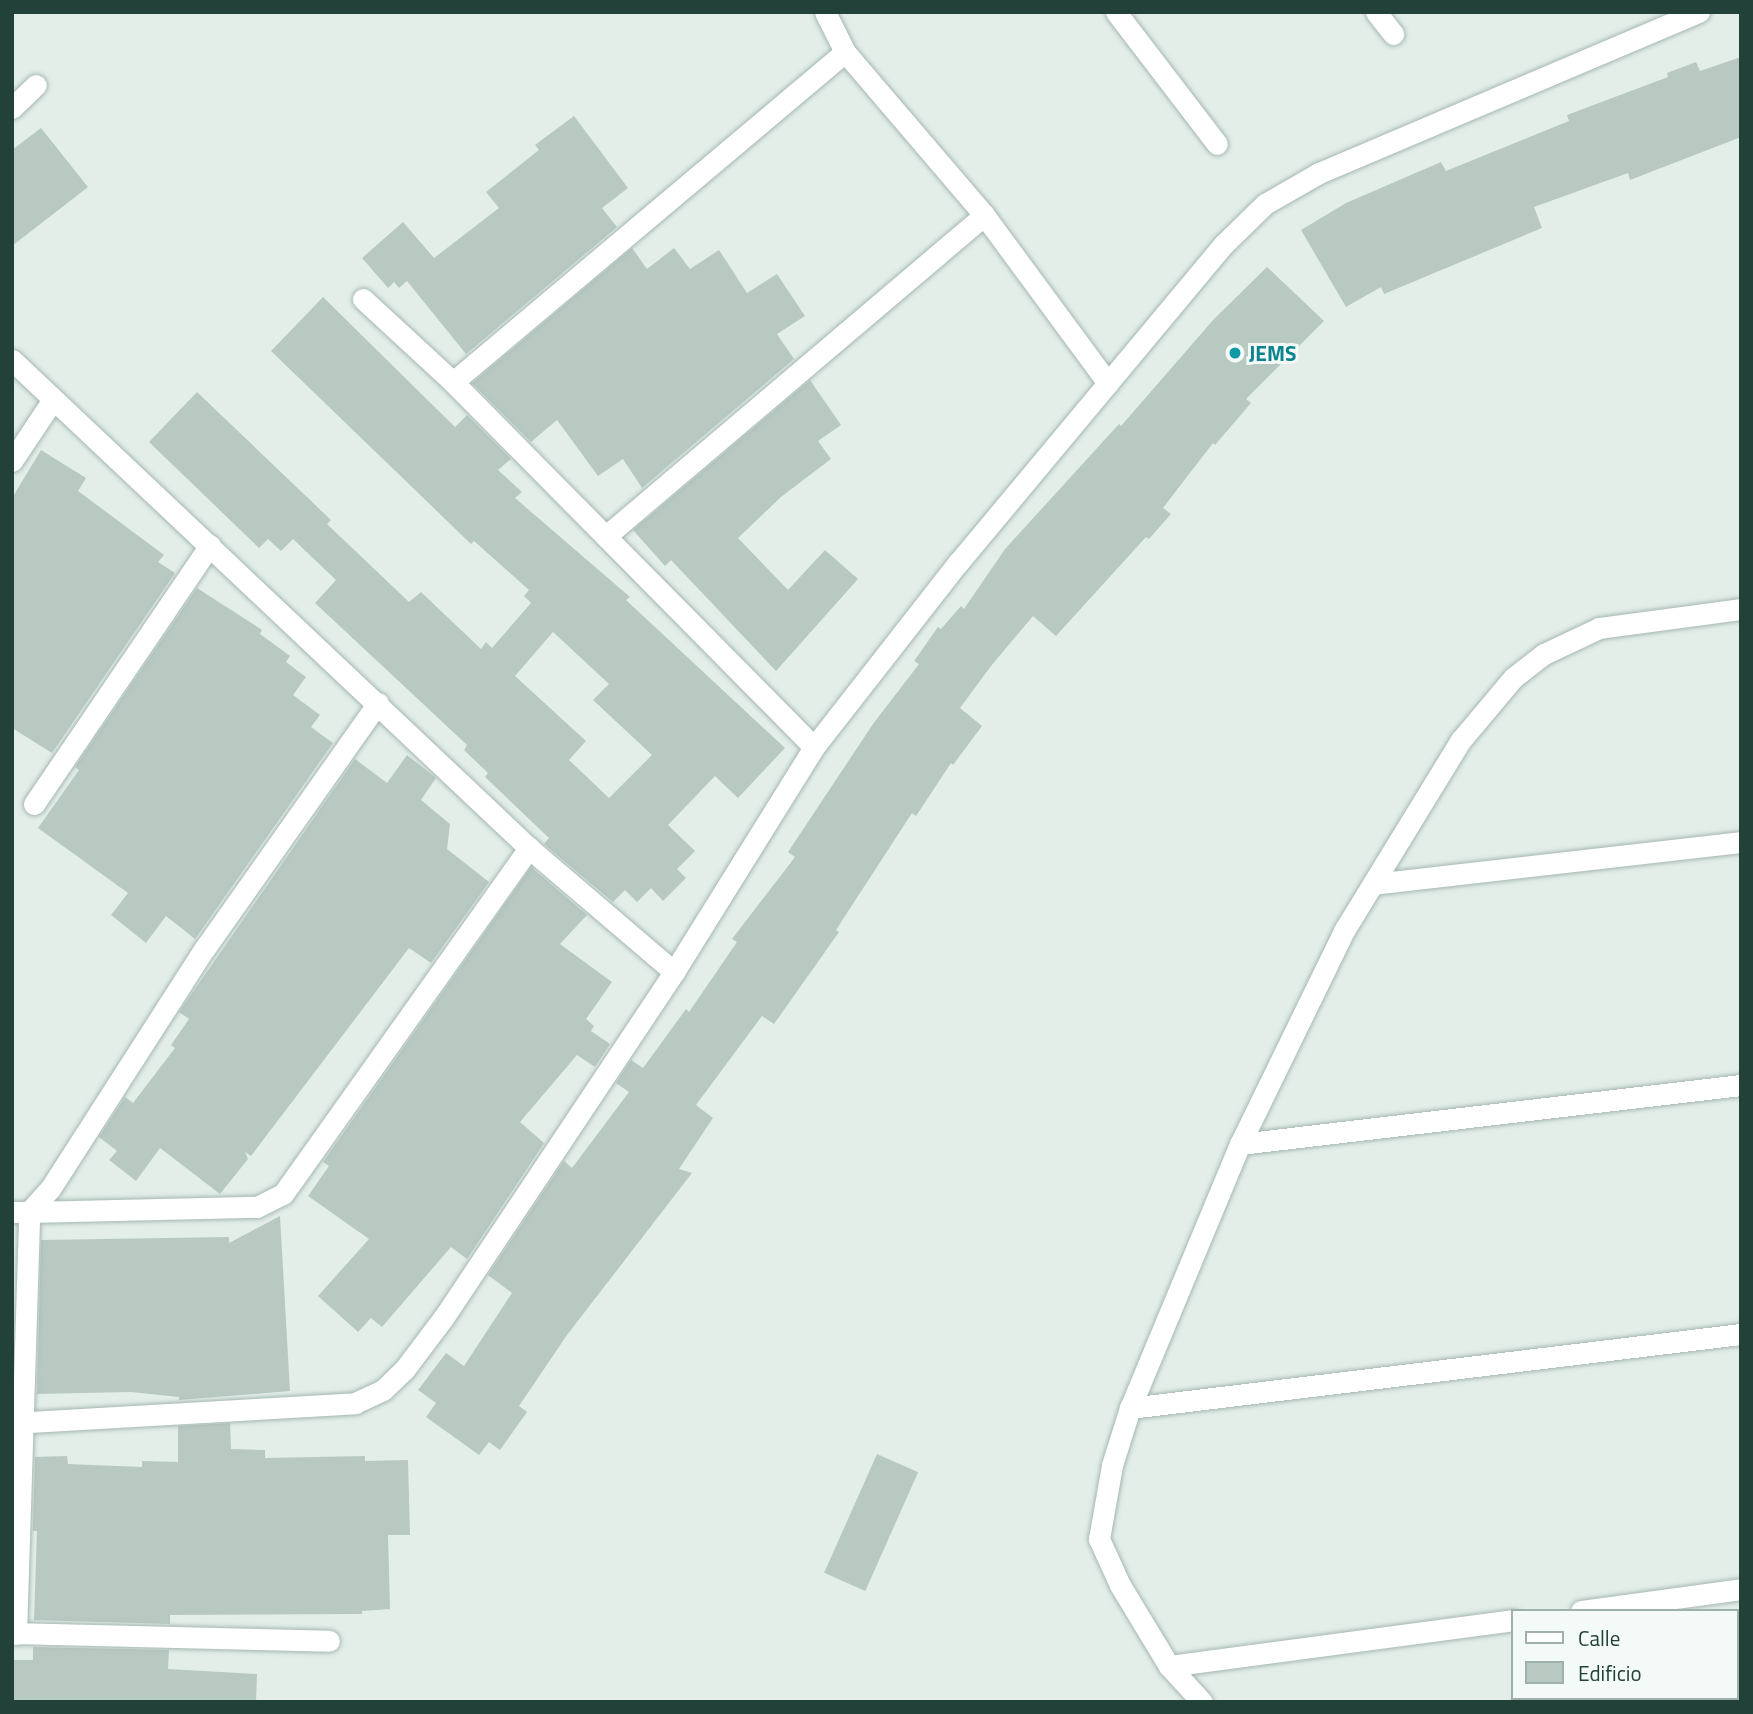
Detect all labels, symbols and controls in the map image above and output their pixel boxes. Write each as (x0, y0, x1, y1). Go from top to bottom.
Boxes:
place label: JEMS (1249, 340, 1296, 366)
marker: JEMS (1227, 345, 1243, 361)
legend (1512, 1609, 1739, 1700)
text: Calle (1578, 1622, 1620, 1654)
text: Edificio (1578, 1657, 1642, 1689)

